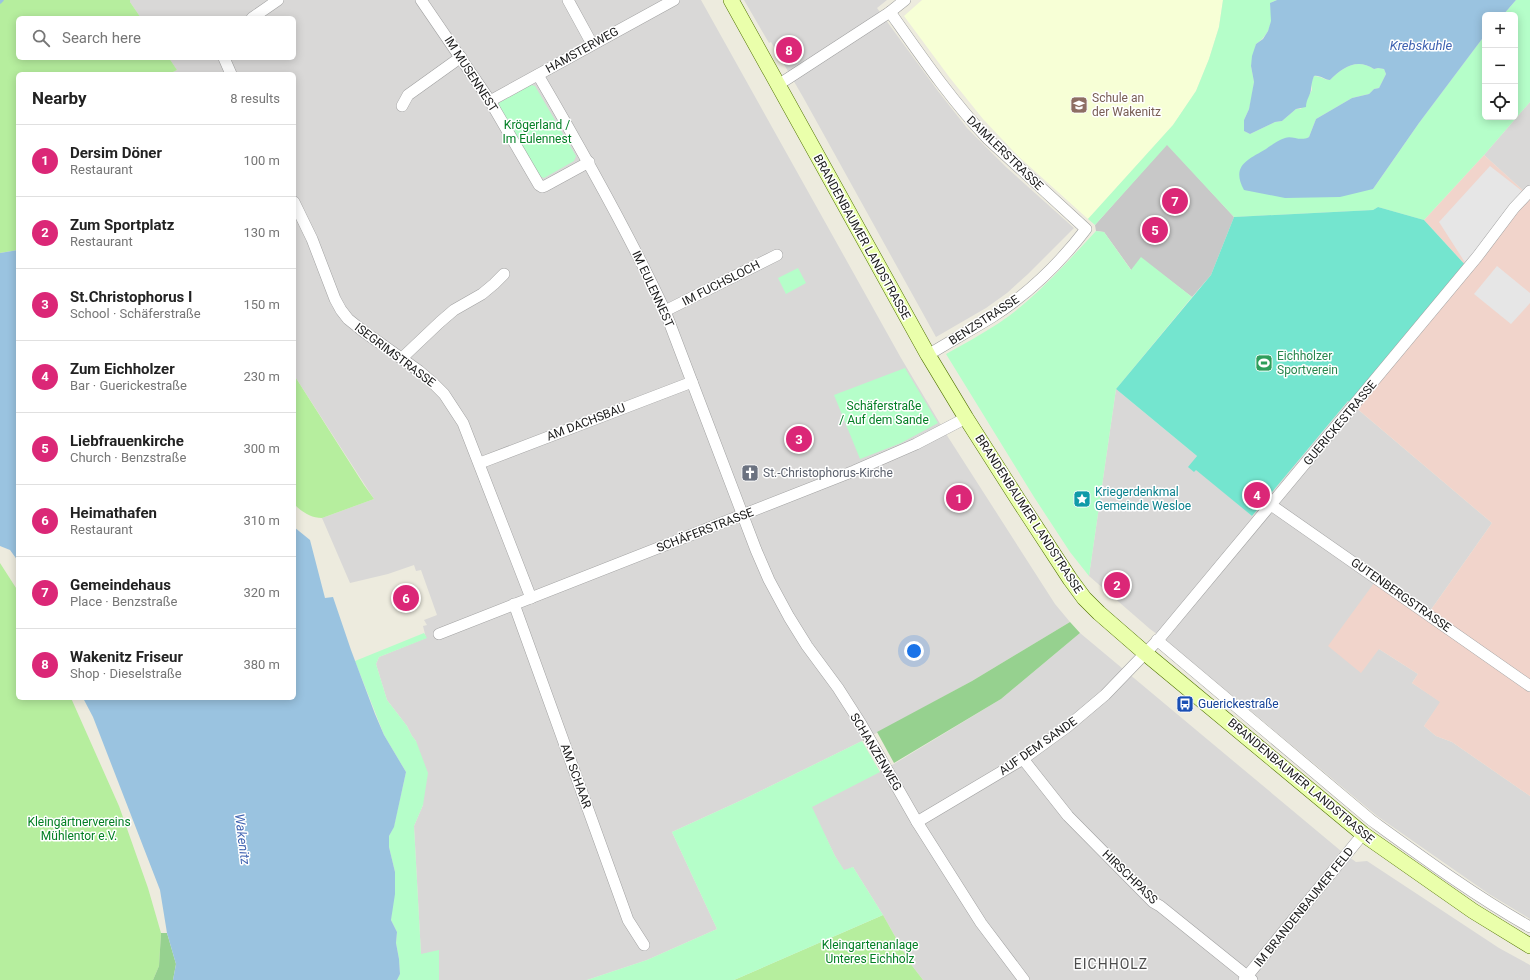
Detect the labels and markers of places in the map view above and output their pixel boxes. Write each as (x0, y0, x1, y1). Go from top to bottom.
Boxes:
pin: 8 (776, 35, 802, 65)
place label: Schule an der Wakenitz (1092, 91, 1161, 119)
school or university icon: Schule an der Wakenitz (1069, 95, 1089, 115)
pin: 7 (1162, 186, 1188, 216)
pin: 5 (1142, 215, 1168, 245)
place label: Eichholzer Sportverein (1277, 349, 1338, 377)
sports icon: Eichholzer Sportverein (1254, 353, 1274, 373)
pin: 3 (786, 424, 812, 454)
church icon: St.-Christophorus-Kirche (740, 463, 760, 483)
place label: St.-Christophorus-Kirche (763, 466, 893, 480)
pin: 4 (1244, 480, 1270, 510)
pin: 1 (946, 483, 972, 513)
place label: Kriegerdenkmal Gemeinde Wesloe (1095, 485, 1191, 513)
place icon: Kriegerdenkmal Gemeinde Wesloe (1072, 489, 1092, 509)
pin: 2 (1104, 570, 1130, 600)
pin: 6 (393, 583, 419, 613)
bus stop icon: Guerickestraße (1175, 694, 1195, 714)
place label: Guerickestraße (1198, 697, 1279, 711)

